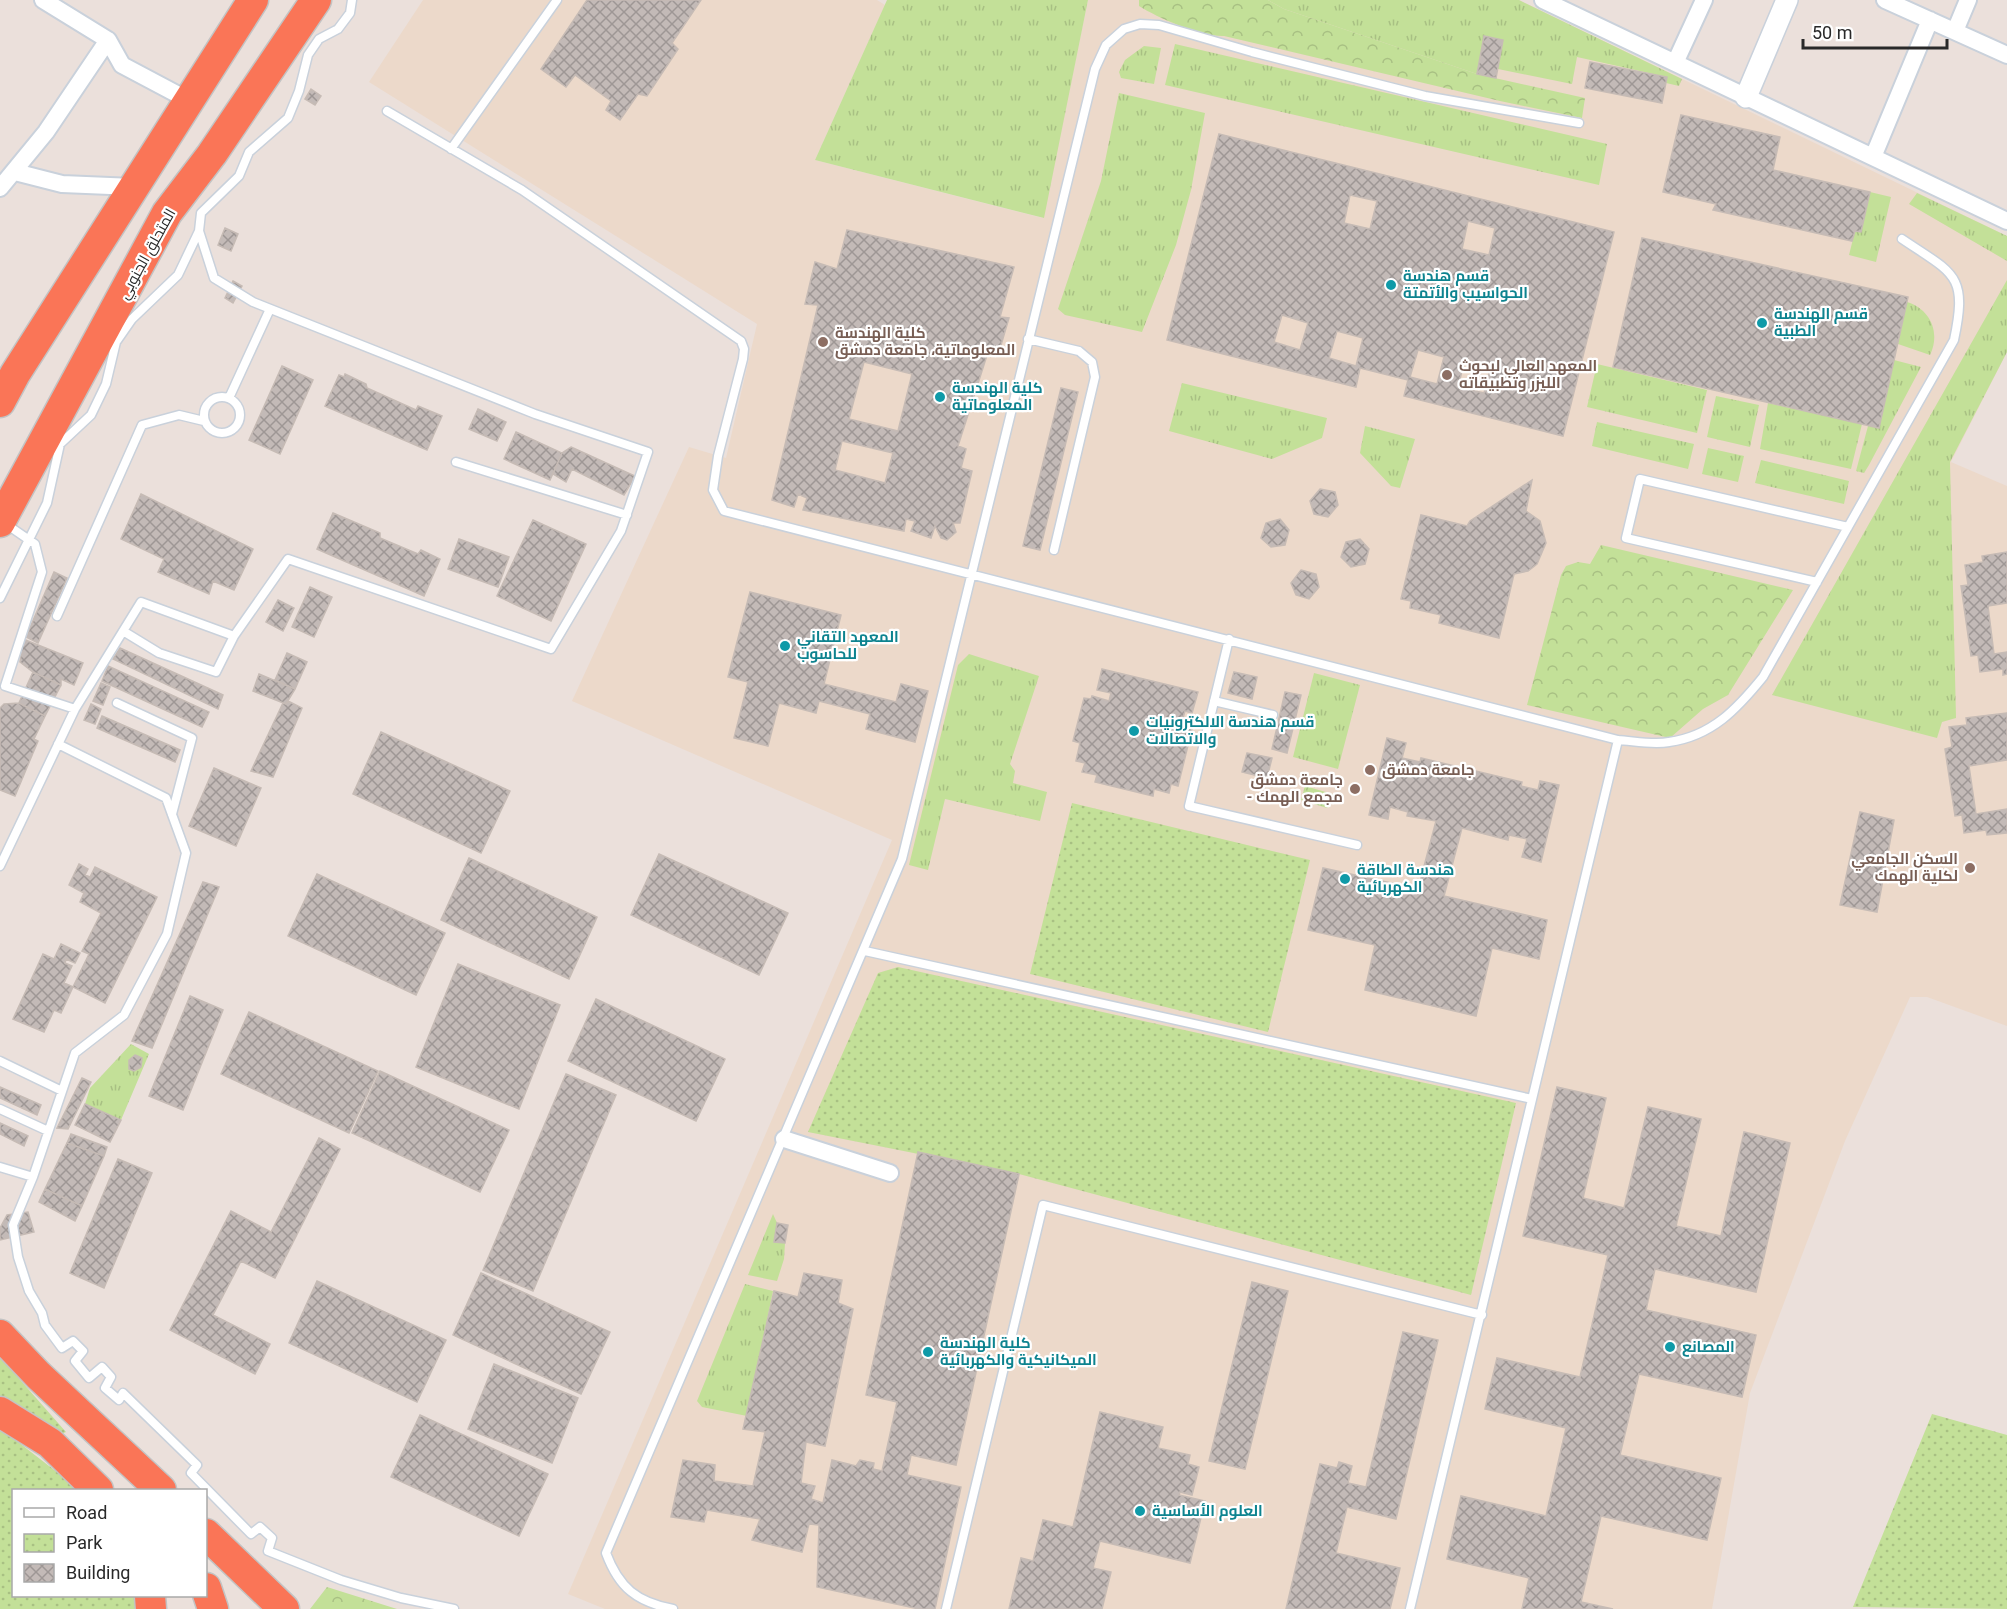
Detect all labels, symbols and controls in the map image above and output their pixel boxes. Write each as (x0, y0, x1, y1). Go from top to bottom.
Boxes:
scale bar (1803, 12, 1947, 50)
text: 50 m (1812, 22, 1852, 43)
street label: المتحلق الجنوبي (115, 205, 182, 304)
place label: قسم هندسة الحواسيب والأتمتة (1403, 267, 1528, 302)
marker: قسم هندسة الحواسيب والأتمتة (1384, 278, 1398, 292)
place label: قسم الهندسة الطبية (1774, 305, 1868, 340)
marker: قسم الهندسة الطبية (1755, 316, 1769, 330)
place label: كلية الهندسة المعلوماتية، جامعة دمشق (835, 324, 1015, 359)
marker: كلية الهندسة المعلوماتية، جامعة دمشق (816, 335, 830, 349)
place label: المعهد العالي لبحوث الليزر وتطبيقاته (1459, 357, 1597, 392)
marker: المعهد العالي لبحوث الليزر وتطبيقاته (1440, 368, 1454, 382)
place label: كلية الهندسة المعلوماتية (952, 379, 1043, 414)
marker: كلية الهندسة المعلوماتية (933, 390, 947, 404)
place label: المعهد التقاني للحاسوب (797, 628, 899, 663)
marker: المعهد التقاني للحاسوب (778, 639, 792, 653)
place label: قسم هندسة الالكترونيات والاتصالات (1146, 713, 1314, 748)
marker: قسم هندسة الالكترونيات والاتصالات (1127, 724, 1141, 738)
place label: جامعة دمشق (1382, 761, 1474, 779)
marker: جامعة دمشق (1363, 763, 1377, 777)
place label: جامعة دمشق - مجمع الهمك (1247, 771, 1343, 807)
marker: جامعة دمشق - مجمع الهمك (1348, 782, 1362, 796)
place label: السكن الجامعي لكلية الهمك (1851, 850, 1958, 885)
place label: هندسة الطاقة الكهربائية (1357, 861, 1454, 896)
marker: السكن الجامعي لكلية الهمك (1963, 861, 1977, 875)
marker: هندسة الطاقة الكهربائية (1338, 872, 1352, 886)
place label: كلية الهندسة الميكانيكية والكهربائية (940, 1334, 1097, 1369)
place label: المصانع (1682, 1338, 1735, 1357)
marker: المصانع (1663, 1340, 1677, 1354)
marker: كلية الهندسة الميكانيكية والكهربائية (921, 1345, 935, 1359)
legend (12, 1489, 207, 1597)
text: Road (66, 1502, 107, 1523)
place label: العلوم الأساسية (1152, 1502, 1263, 1521)
marker: العلوم الأساسية (1133, 1504, 1147, 1518)
text: Park (66, 1532, 103, 1553)
text: Building (66, 1562, 130, 1583)

